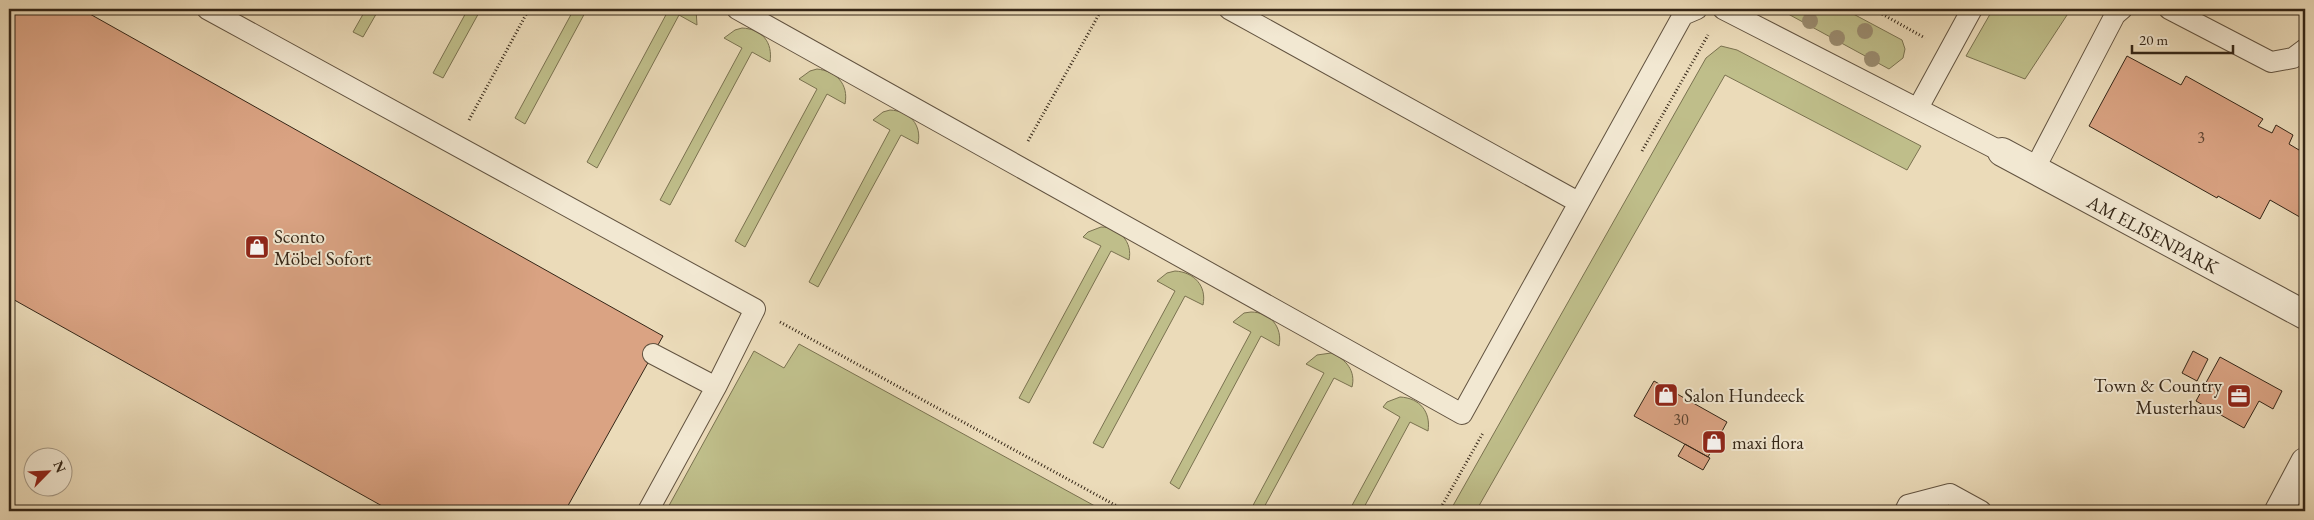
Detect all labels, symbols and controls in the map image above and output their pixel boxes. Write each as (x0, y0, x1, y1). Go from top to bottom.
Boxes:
scale bar (2132, 22, 2233, 54)
text: 20 m (2139, 30, 2168, 49)
house number: 3 (2197, 127, 2205, 148)
street label: AM ELISENPARK (2082, 189, 2224, 280)
place label: Sconto Möbel Sofort (274, 224, 371, 271)
shop icon: Sconto Möbel Sofort (244, 234, 270, 260)
place label: Town & Country Musterhaus (2094, 373, 2223, 420)
shop icon: Salon Hundeeck (1653, 382, 1679, 408)
place label: Salon Hundeeck (1684, 383, 1805, 408)
office icon: Town & Country Musterhaus (2226, 383, 2252, 409)
house number: 30 (1673, 409, 1689, 430)
shop icon: maxi flora (1701, 429, 1727, 455)
place label: maxi flora (1732, 430, 1804, 455)
north arrow (22, 448, 72, 498)
text: N (49, 458, 71, 476)

